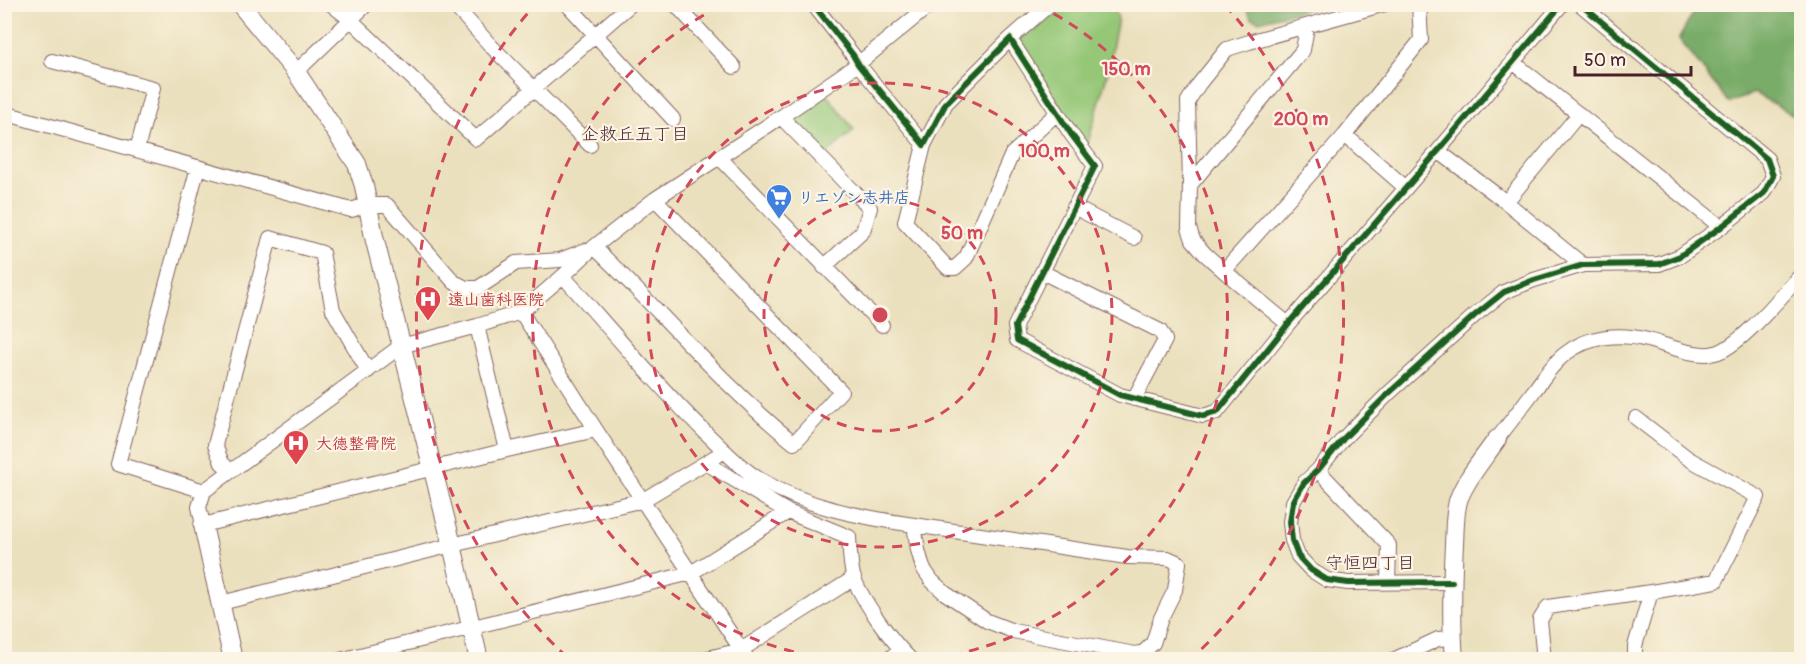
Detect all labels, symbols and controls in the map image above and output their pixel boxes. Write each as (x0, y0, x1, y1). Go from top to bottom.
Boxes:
scale bar (1575, 39, 1690, 77)
text: 50 m (1584, 49, 1626, 72)
text: 150 m (1102, 58, 1151, 81)
text: 200 m (1274, 108, 1328, 131)
district label: 企救丘五丁目 (581, 123, 689, 146)
text: 100 m (1018, 140, 1070, 163)
supermarket icon: リエゾン志井店 (764, 182, 794, 220)
place label: リエゾン志井店 (798, 188, 910, 208)
text: 50 m (941, 222, 983, 245)
hospital icon: 遠山歯科医院 (413, 284, 443, 322)
place label: 遠山歯科医院 (448, 290, 544, 310)
centre of rings (870, 305, 890, 325)
hospital icon: 大徳整骨院 (281, 428, 311, 466)
place label: 大徳整骨院 (316, 434, 396, 454)
district label: 守恒四丁目 (1325, 552, 1415, 575)

